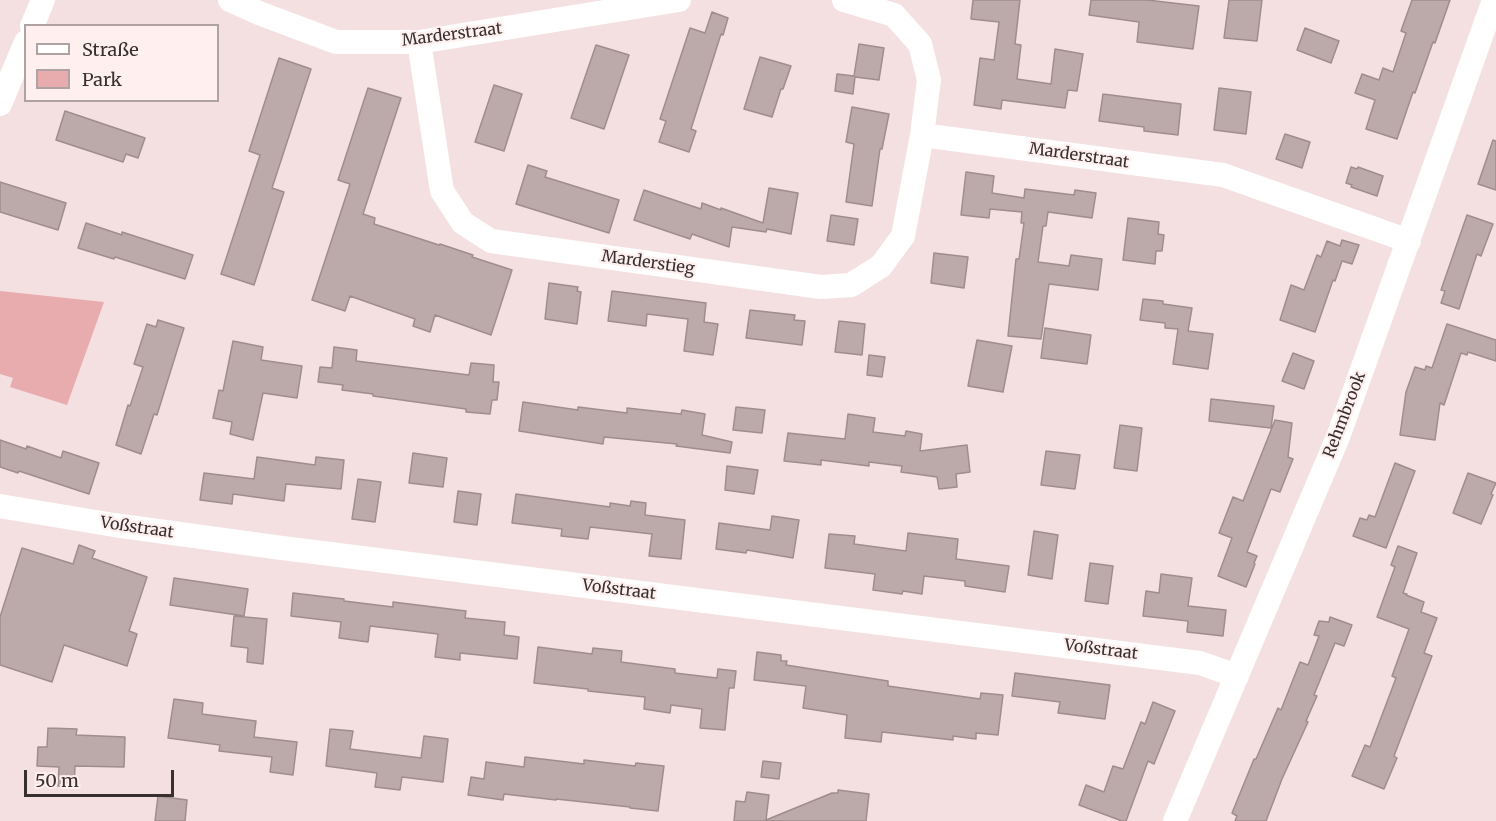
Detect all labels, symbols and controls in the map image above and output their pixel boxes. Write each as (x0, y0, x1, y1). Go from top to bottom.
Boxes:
street label: Marderstraat (401, 19, 503, 51)
legend (24, 24, 219, 102)
text: Straße (82, 38, 139, 61)
text: Park (82, 68, 122, 91)
street label: Marderstraat (1028, 139, 1130, 173)
street label: Marderstieg (600, 247, 696, 279)
street label: Rehmbrook (1320, 369, 1370, 461)
street label: Voßstraat (99, 513, 175, 543)
street label: Voßstraat (581, 576, 657, 604)
street label: Voßstraat (1063, 636, 1139, 664)
scale bar (27, 758, 177, 796)
text: 50 m (35, 769, 79, 792)

